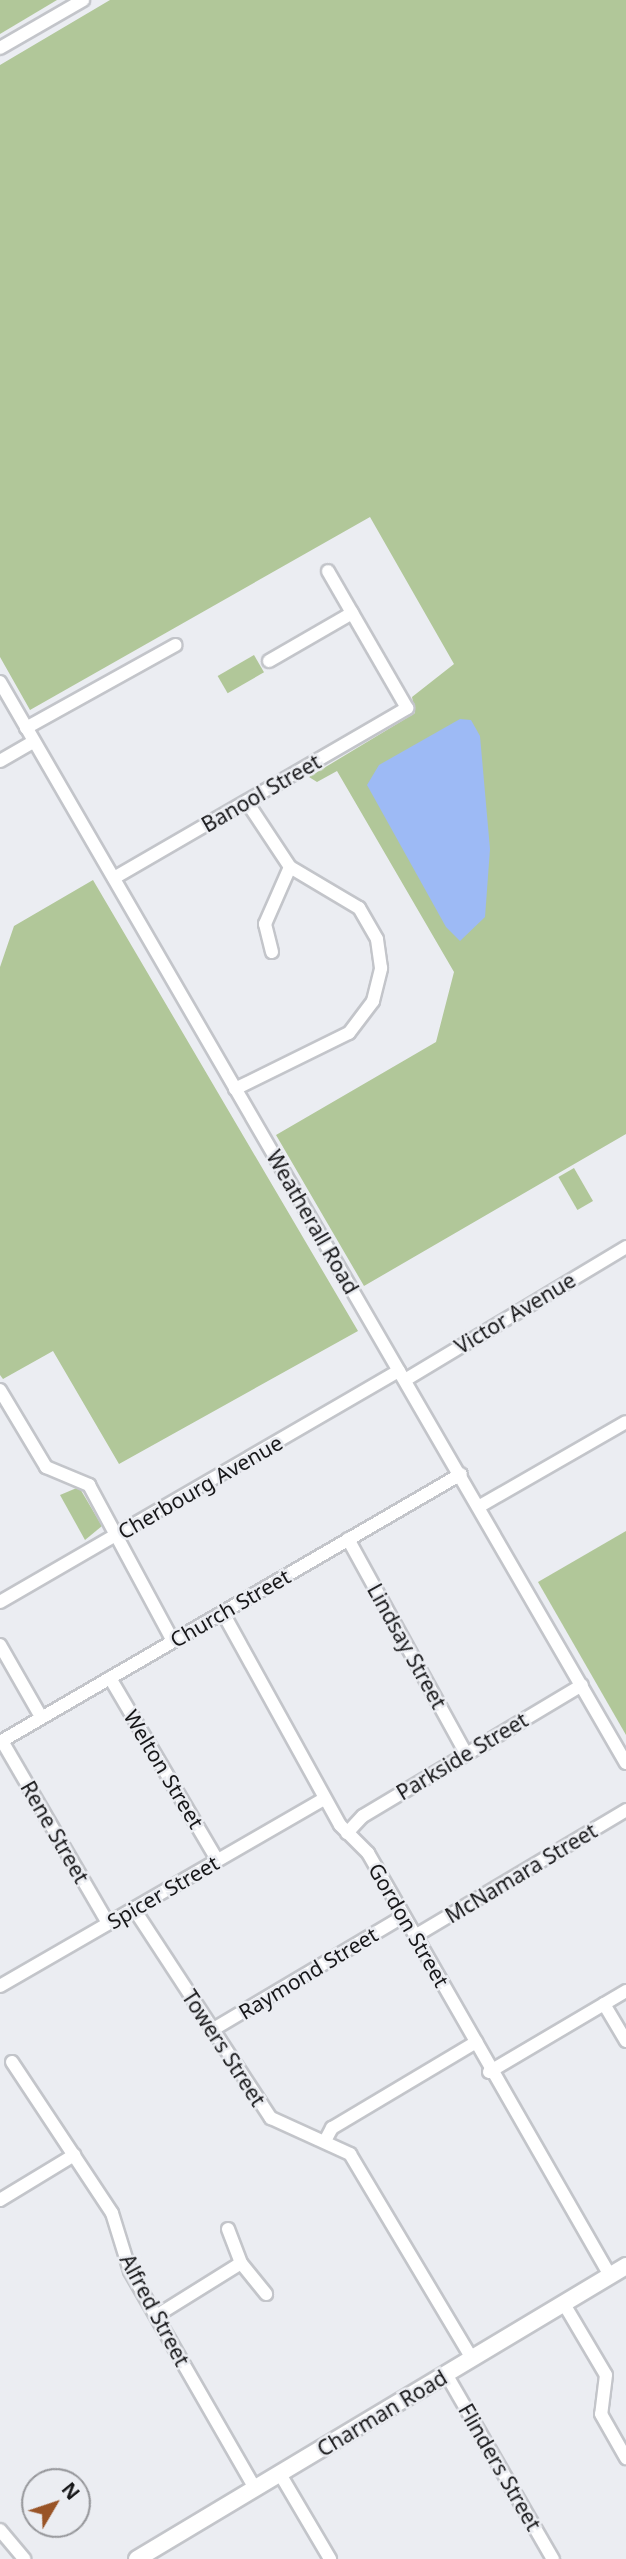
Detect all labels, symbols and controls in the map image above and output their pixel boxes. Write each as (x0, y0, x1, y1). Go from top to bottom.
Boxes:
street label: Banool Street (197, 749, 325, 837)
street label: Weatherall Road (262, 1146, 364, 1298)
street label: Victor Avenue (450, 1267, 580, 1359)
street label: Cherbourg Avenue (113, 1430, 287, 1544)
street label: Church Street (165, 1563, 295, 1653)
street label: Lindsay Street (362, 1579, 452, 1713)
street label: Welton Street (119, 1705, 209, 1833)
street label: Parkside Street (392, 1707, 532, 1805)
street label: Rene Street (16, 1776, 94, 1888)
street label: McNamara Street (441, 1818, 601, 1928)
street label: Spicer Street (103, 1850, 223, 1934)
street label: Gordon Street (363, 1859, 455, 1991)
street label: Raymond Street (234, 1922, 382, 2024)
street label: Towers Street (177, 1985, 271, 2111)
street label: Alfred Street (115, 2250, 195, 2370)
street label: Charman Road (312, 2364, 452, 2462)
street label: Flinders Street (454, 2399, 546, 2535)
north arrow (21, 2468, 91, 2538)
text: N (56, 2477, 86, 2505)

